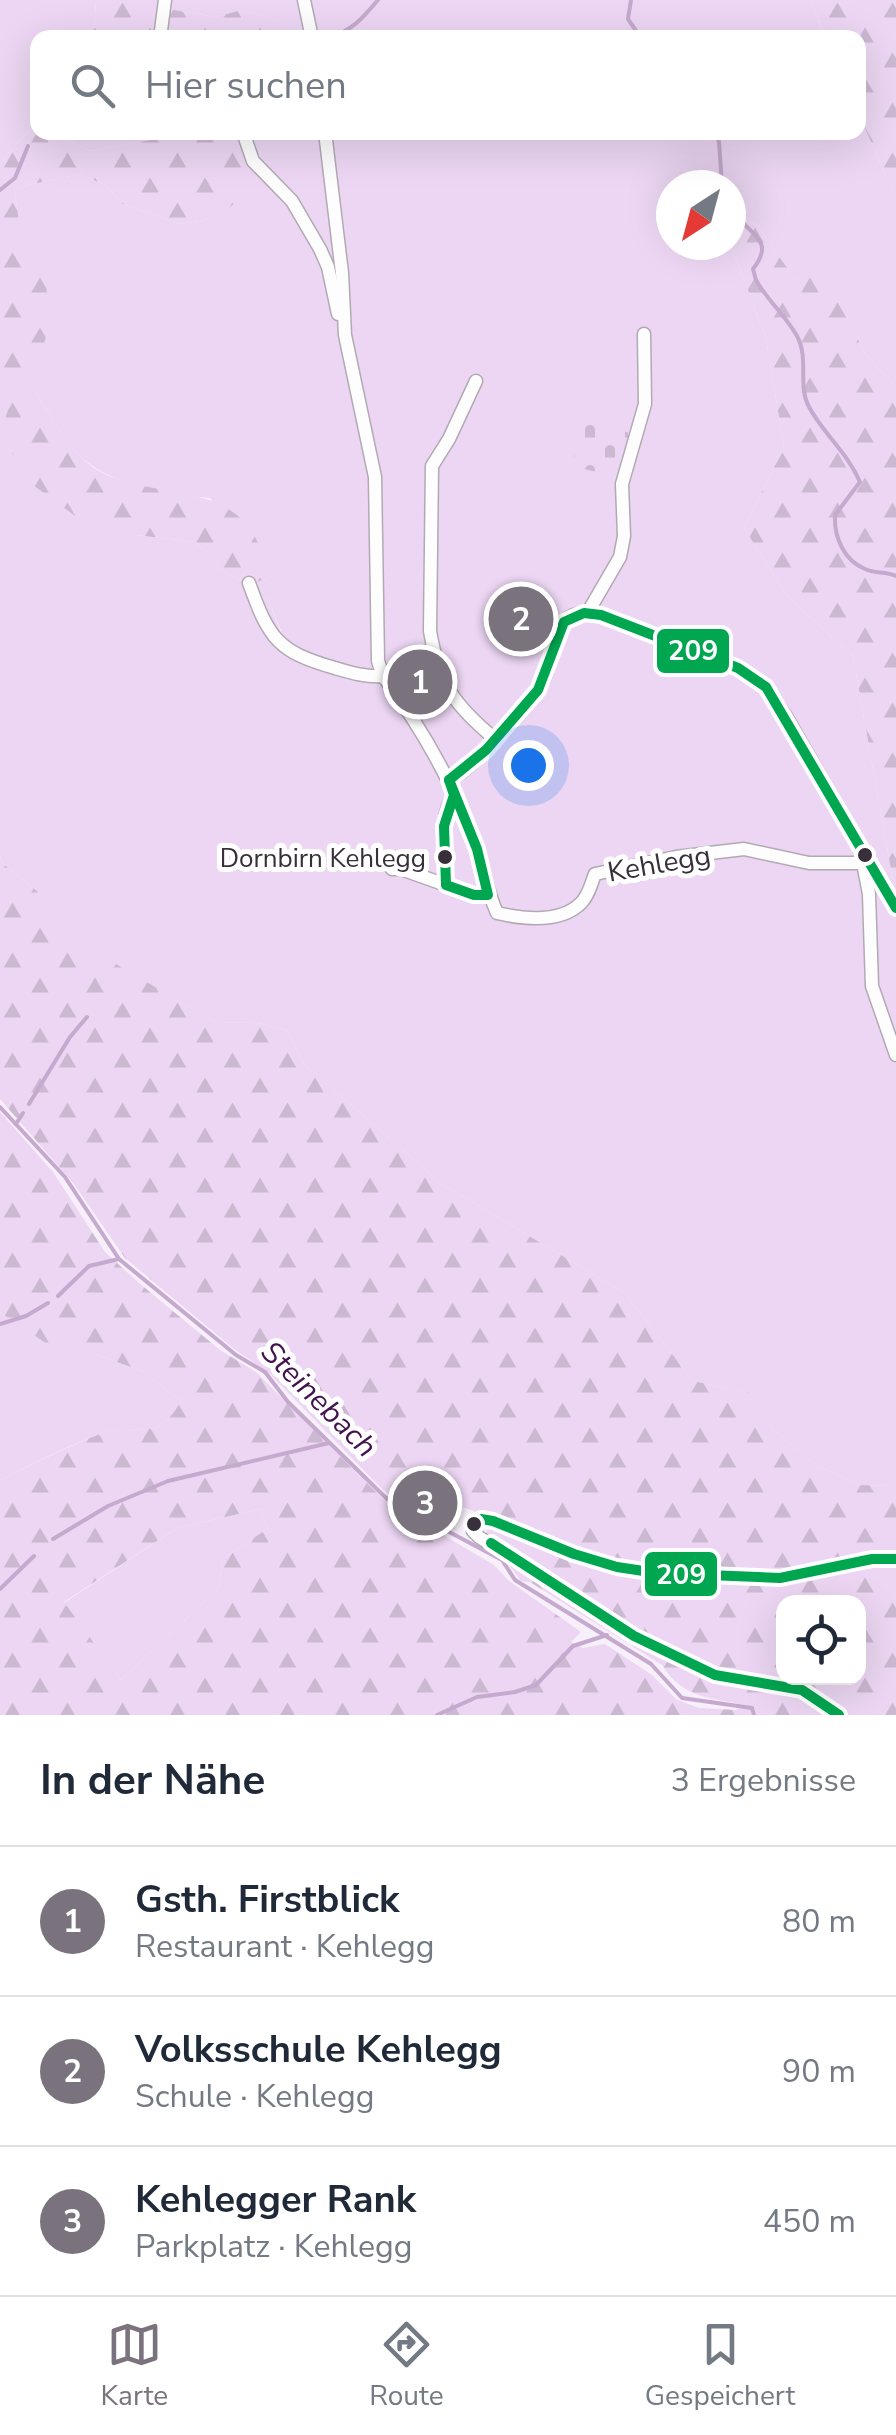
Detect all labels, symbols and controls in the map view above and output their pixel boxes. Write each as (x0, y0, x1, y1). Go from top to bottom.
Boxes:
search box (30, 30, 866, 140)
icon: search (65, 58, 120, 113)
text: Hier suchen (145, 60, 347, 111)
north arrow (656, 170, 746, 260)
pin: 2 (488, 582, 554, 656)
line badge: 209 (655, 627, 731, 675)
text: 209 (668, 632, 718, 670)
pin: 1 (388, 644, 452, 720)
your location (503, 740, 554, 791)
street label: Kehlegg (605, 836, 714, 892)
place label: Dornbirn Kehlegg (220, 841, 426, 876)
unlabelled marker (855, 845, 875, 865)
marker: Dornbirn Kehlegg (435, 847, 455, 867)
water label: Steinebach (251, 1332, 386, 1467)
pin: 3 (392, 1466, 458, 1540)
unlabelled marker (464, 1514, 484, 1534)
line badge: 209 (643, 1550, 719, 1598)
text: 209 (656, 1556, 706, 1594)
map controls (776, 1595, 866, 1685)
button: locate (776, 1595, 866, 1685)
text: In der Nähe (40, 1752, 265, 1809)
text: 3 Ergebnisse (671, 1759, 856, 1802)
text: Gsth. Firstblick (135, 1874, 399, 1925)
text: 1 (63, 1900, 82, 1943)
text: 80 m (782, 1900, 856, 1943)
text: Restaurant · Kehlegg (135, 1925, 434, 1968)
text: Volksschule Kehlegg (135, 2024, 502, 2075)
text: 2 (63, 2050, 82, 2093)
text: 90 m (782, 2050, 856, 2093)
text: Schule · Kehlegg (135, 2075, 374, 2118)
text: Kehlegger Rank (135, 2174, 416, 2225)
text: 3 (63, 2200, 82, 2243)
text: 450 m (763, 2200, 856, 2243)
text: Parkplatz · Kehlegg (135, 2225, 412, 2268)
tab: Karte (101, 2317, 168, 2415)
tab: Route (369, 2317, 444, 2415)
tab: Gespeichert (645, 2317, 795, 2415)

